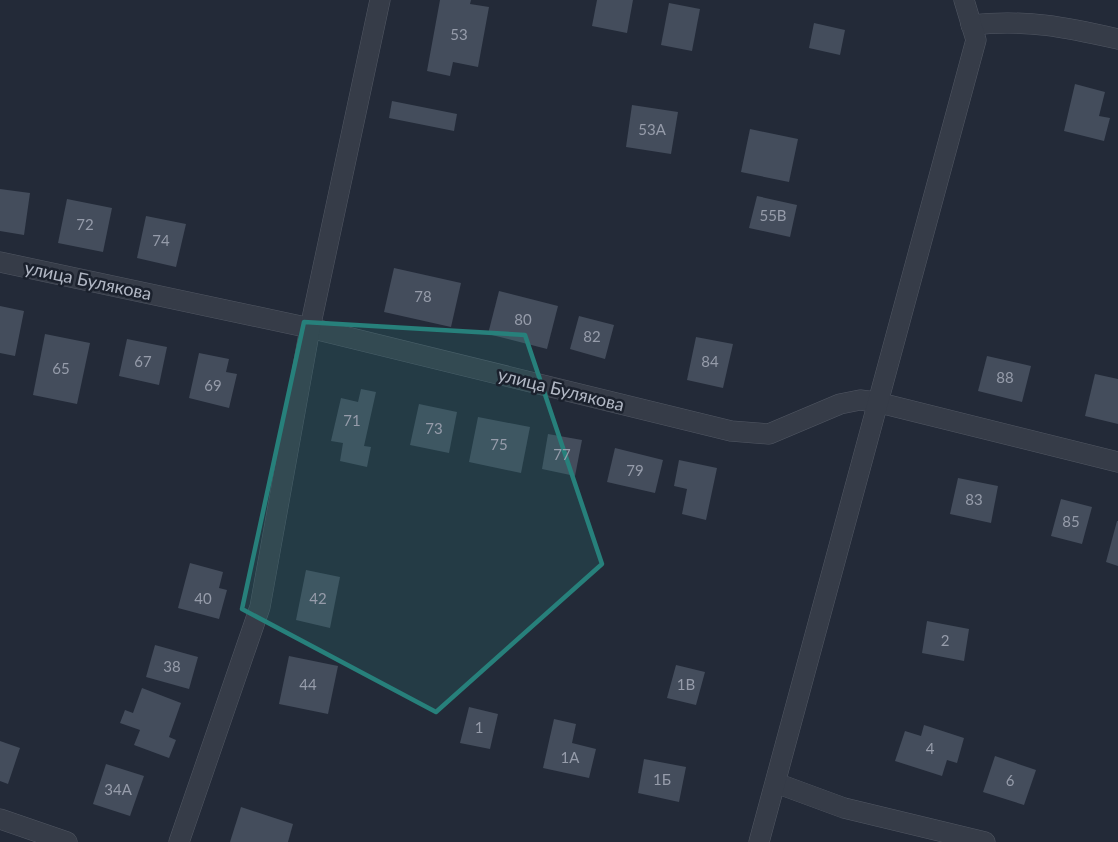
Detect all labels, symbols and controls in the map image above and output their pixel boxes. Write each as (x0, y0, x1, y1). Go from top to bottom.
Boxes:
house number: 53 (450, 25, 468, 43)
house number: 53А (638, 120, 667, 138)
house number: 55В (759, 206, 787, 224)
house number: 72 (76, 215, 94, 233)
house number: 74 (152, 231, 170, 249)
street label: улица Булякова (23, 256, 154, 304)
house number: 78 (414, 287, 432, 305)
house number: 80 (514, 310, 532, 328)
house number: 82 (583, 327, 601, 345)
house number: 67 (134, 352, 152, 370)
house number: 84 (701, 352, 719, 370)
house number: 65 (52, 359, 70, 377)
street label: улица Булякова (496, 363, 627, 415)
house number: 88 (996, 368, 1014, 386)
house number: 69 (204, 376, 222, 394)
house number: 71 (343, 411, 361, 429)
house number: 73 (425, 419, 443, 437)
house number: 75 (490, 435, 508, 453)
house number: 77 (553, 445, 571, 463)
house number: 79 (626, 461, 644, 479)
house number: 83 (965, 490, 983, 508)
house number: 85 (1062, 512, 1080, 530)
house number: 40 (194, 589, 212, 607)
house number: 42 (309, 589, 327, 607)
house number: 2 (941, 631, 949, 649)
house number: 38 (163, 657, 181, 675)
house number: 44 (299, 675, 317, 693)
house number: 1В (677, 675, 695, 693)
house number: 1 (475, 718, 483, 736)
house number: 4 (926, 739, 935, 757)
house number: 1А (561, 748, 580, 766)
house number: 1Б (653, 770, 671, 788)
house number: 6 (1006, 771, 1015, 789)
house number: 34А (104, 780, 133, 798)

